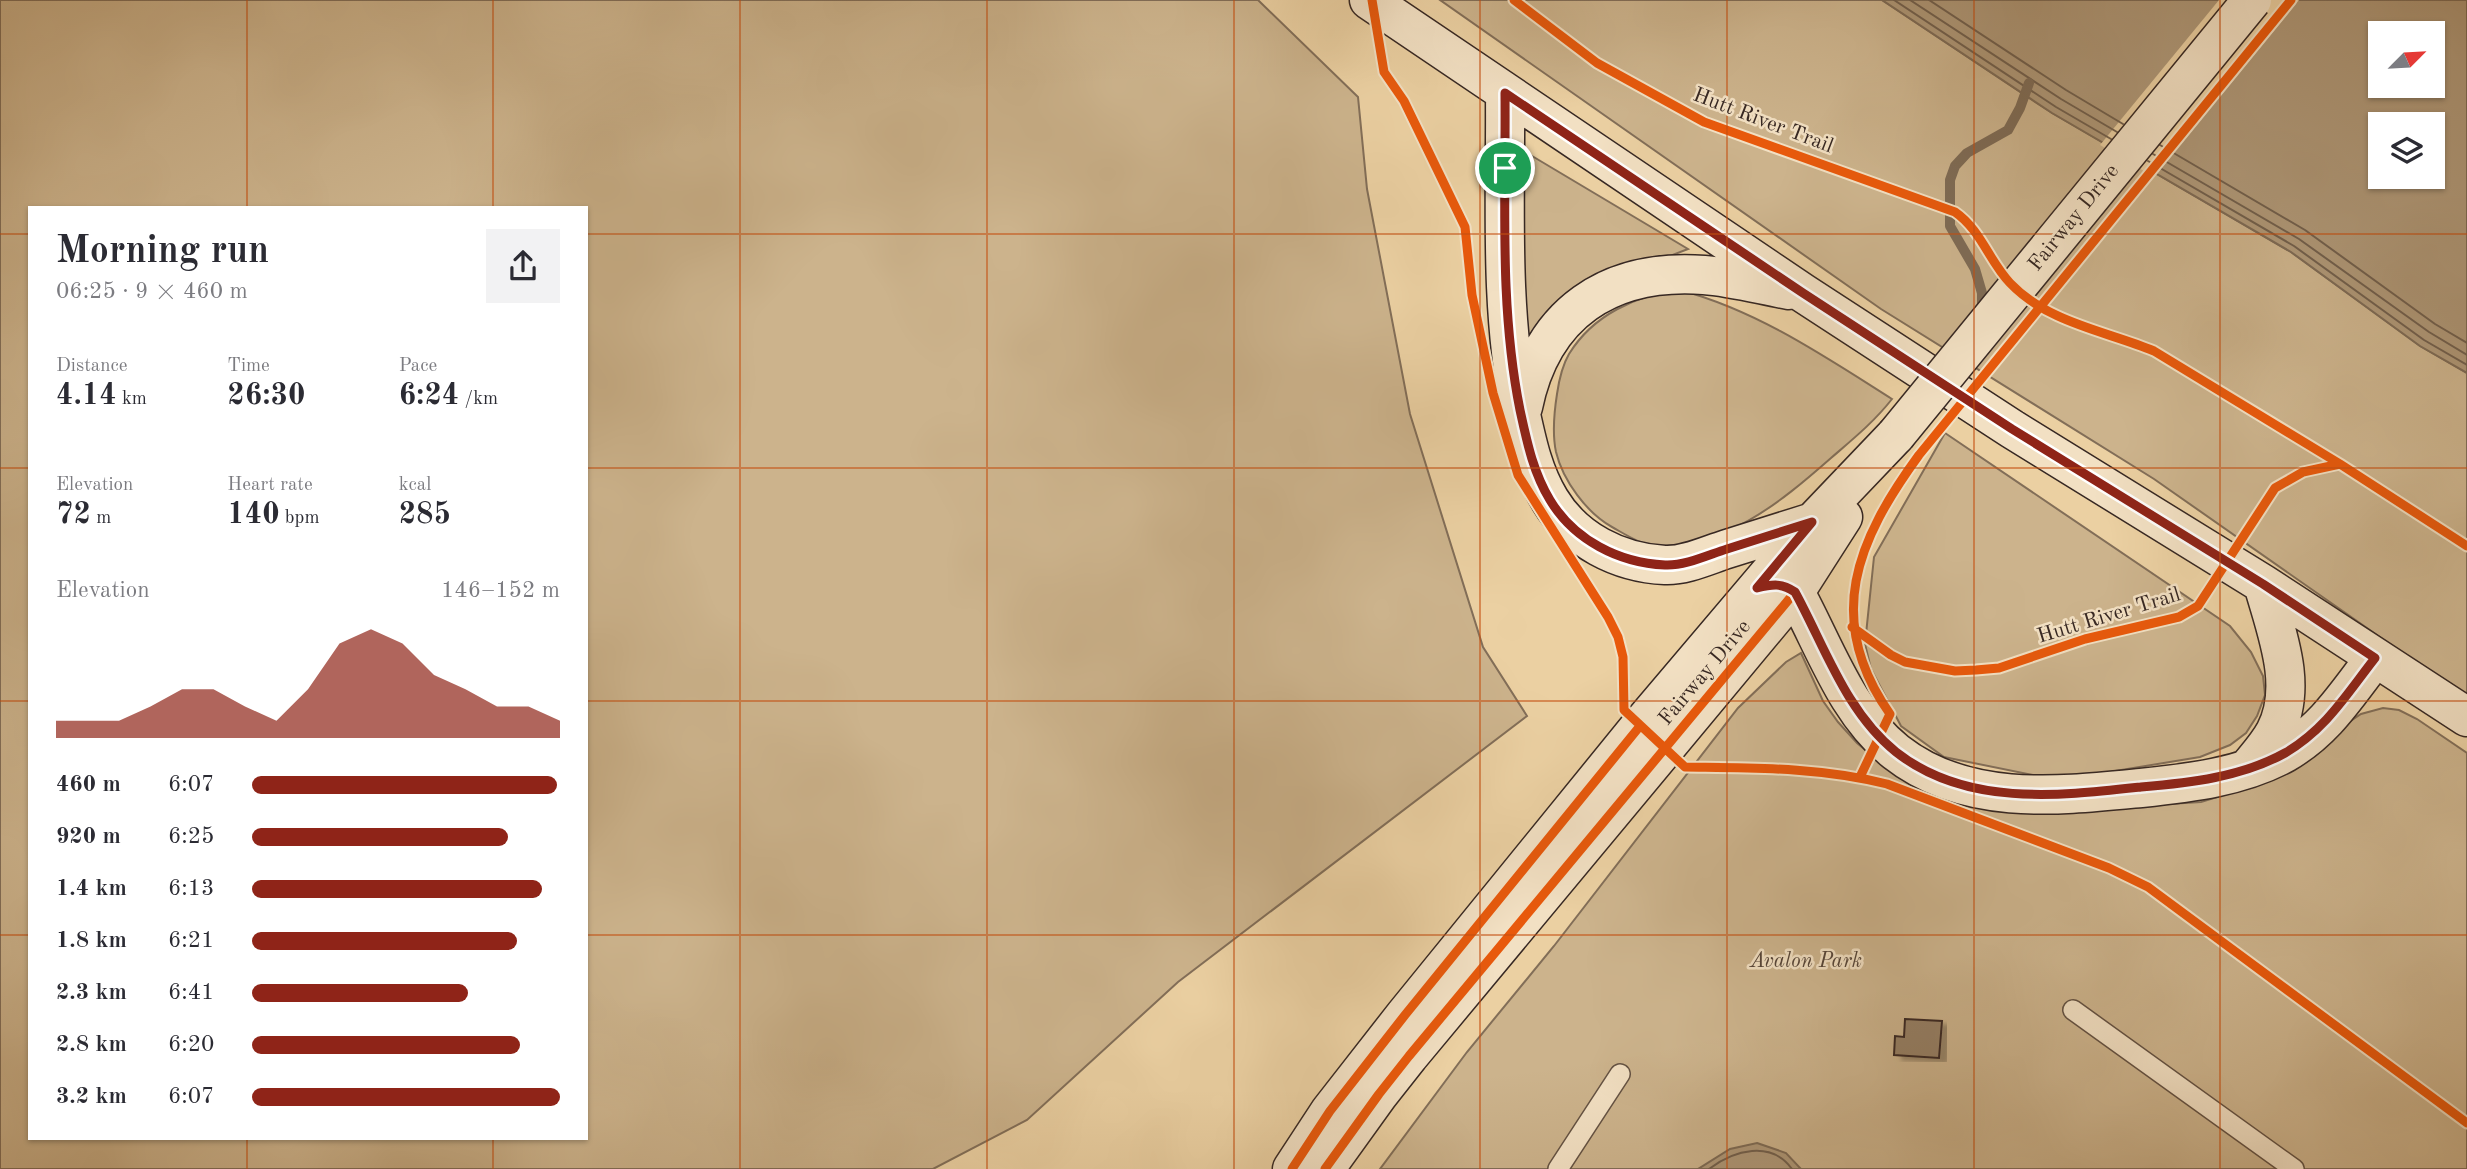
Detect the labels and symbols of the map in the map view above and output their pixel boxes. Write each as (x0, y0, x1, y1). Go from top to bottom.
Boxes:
north arrow (2368, 21, 2445, 98)
street label: Hutt River Trail (1690, 85, 1836, 158)
pin (1475, 138, 1535, 198)
street label: Fairway Drive (2025, 161, 2123, 275)
street label: Hutt River Trail (2035, 584, 2183, 648)
street label: Fairway Drive (1655, 616, 1755, 730)
park label: Avalon Park (1749, 951, 1862, 972)

